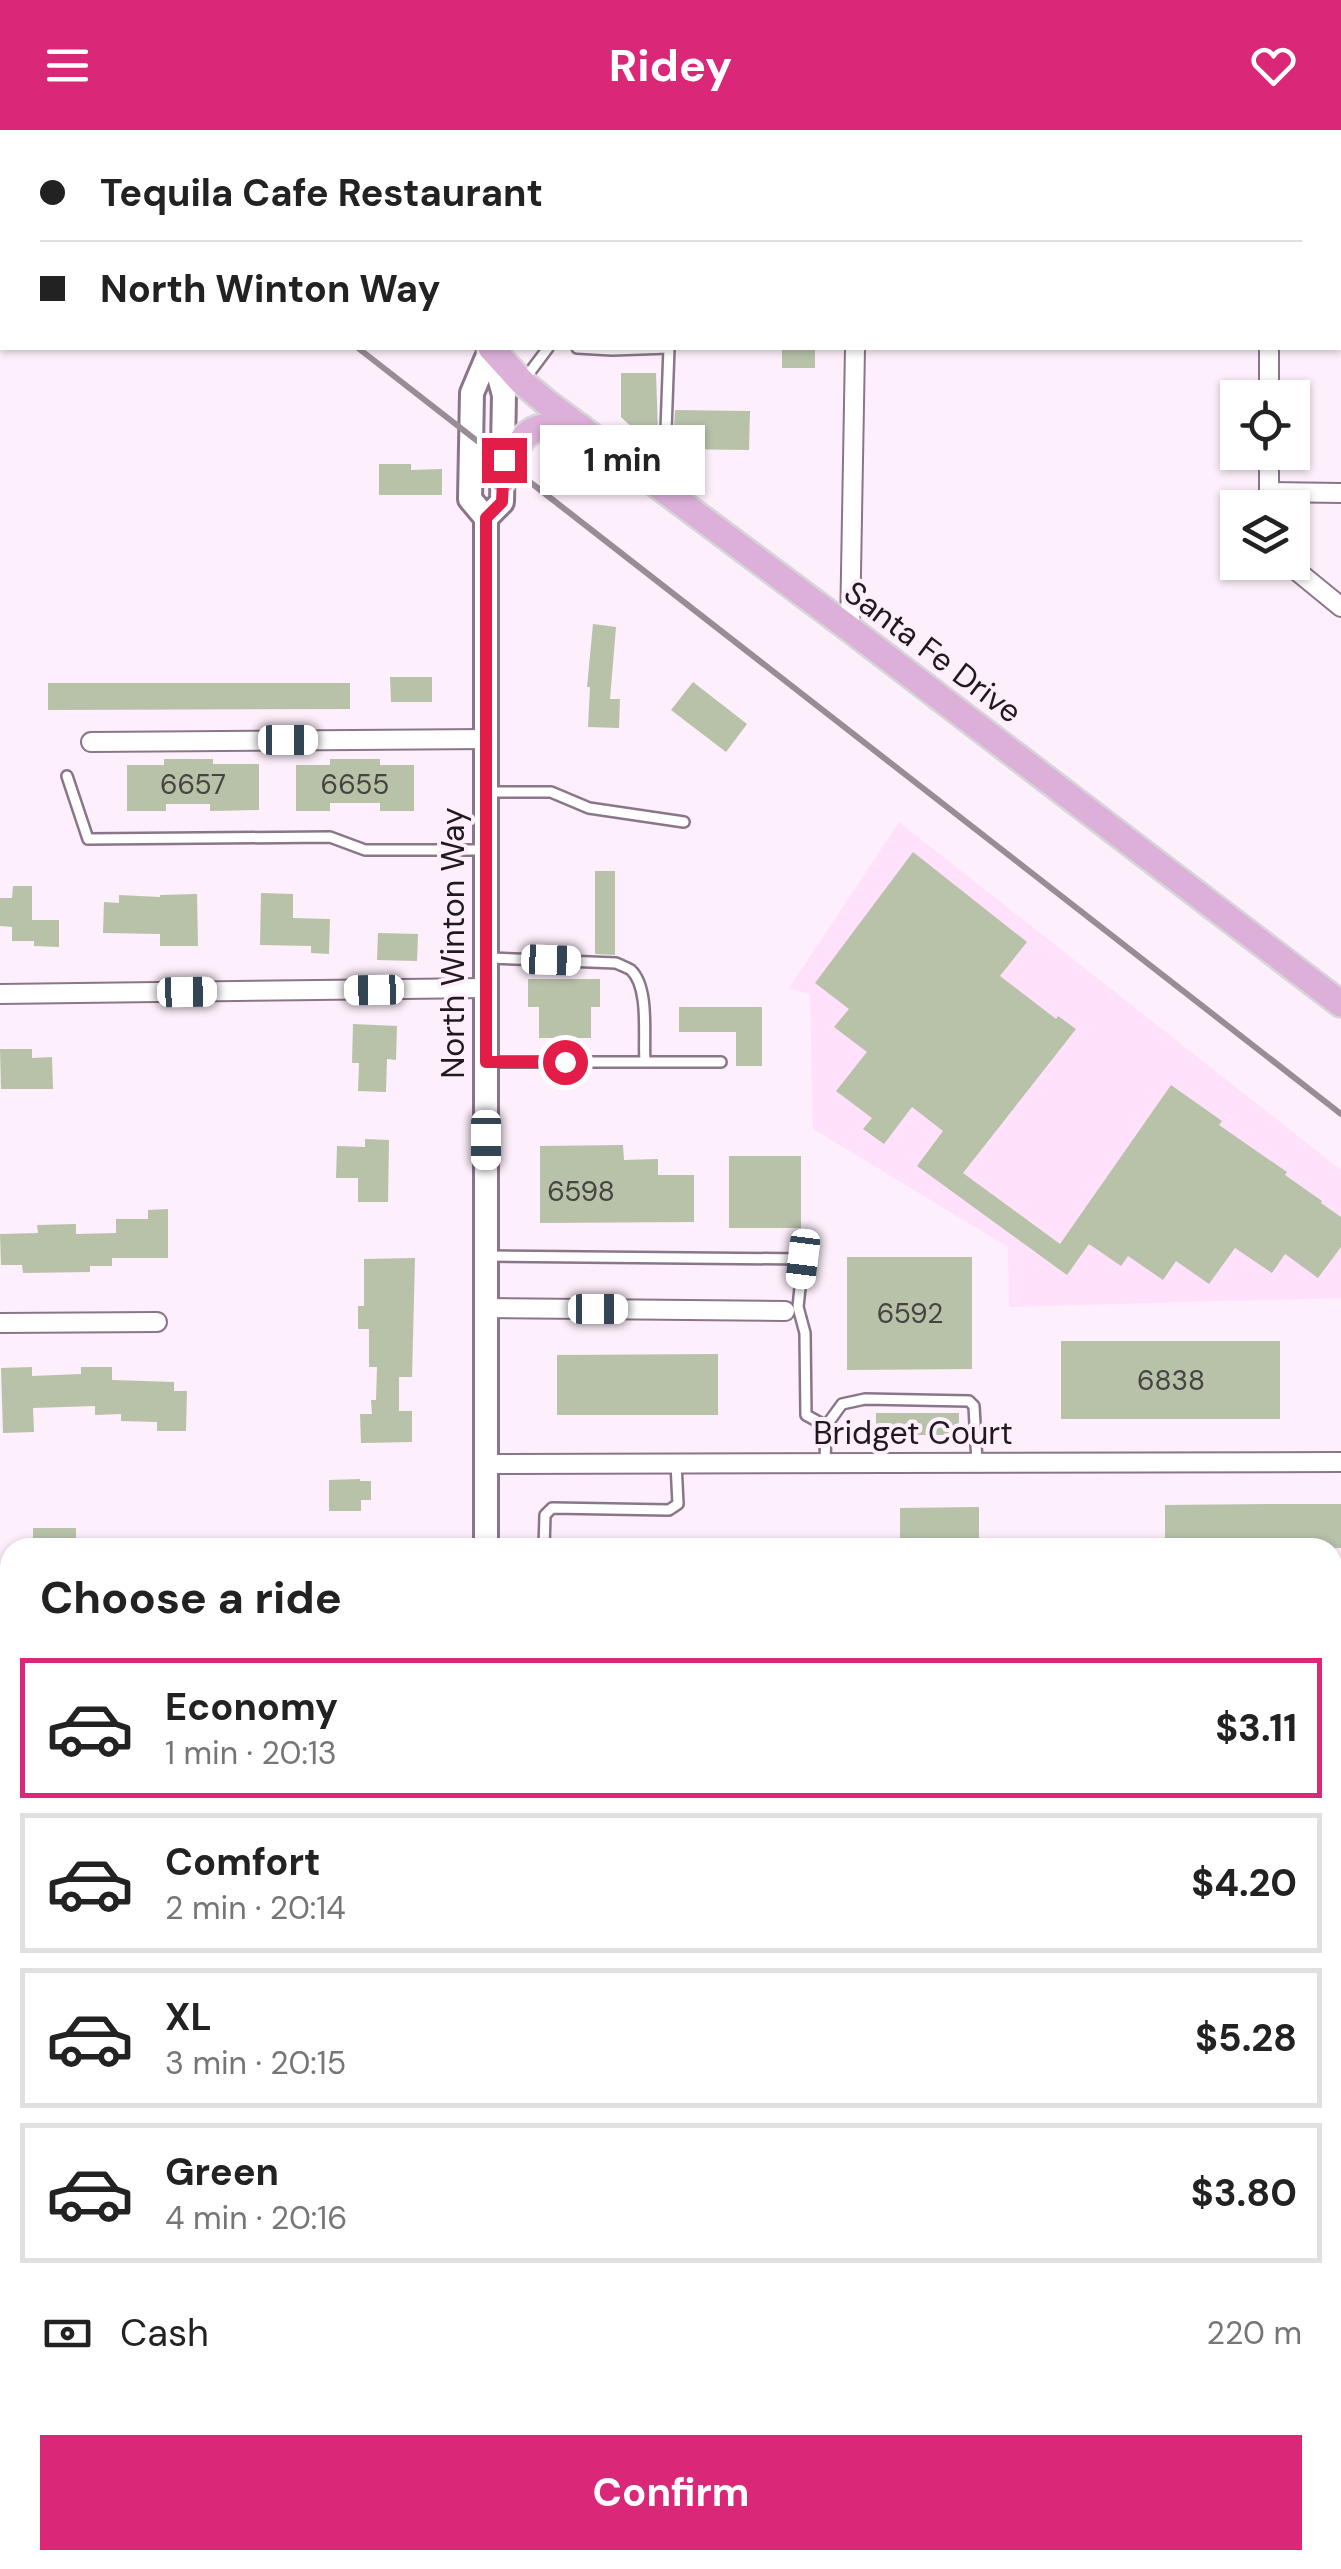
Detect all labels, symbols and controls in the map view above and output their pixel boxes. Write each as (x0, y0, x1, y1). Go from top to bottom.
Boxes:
text: Ridey (609, 36, 732, 95)
icon: menu (40, 38, 95, 93)
icon: heart (1246, 38, 1301, 93)
text: Tequila Cafe Restaurant (100, 168, 543, 218)
text: North Winton Way (100, 264, 440, 314)
map controls (1220, 380, 1310, 580)
button: locate (1220, 380, 1310, 470)
callout: 1 min (539, 425, 704, 495)
route end (482, 438, 527, 483)
text: 1 min (584, 439, 661, 481)
button: layers (1220, 490, 1310, 580)
street label: Santa Fe Drive (836, 572, 1030, 732)
car (258, 725, 318, 755)
house number: 6657 (160, 766, 226, 803)
house number: 6655 (321, 766, 389, 803)
street label: North Winton Way (432, 807, 474, 1079)
car (520, 944, 582, 976)
car (344, 974, 404, 1006)
car (157, 976, 217, 1008)
route start (543, 1040, 588, 1085)
car (471, 1110, 501, 1170)
house number: 6598 (547, 1173, 615, 1210)
car (784, 1227, 822, 1291)
car (568, 1294, 628, 1324)
house number: 6592 (877, 1295, 943, 1332)
house number: 6838 (1137, 1362, 1205, 1399)
street label: Bridget Court (813, 1412, 1013, 1454)
text: Choose a ride (40, 1568, 342, 1627)
text: Economy (165, 1682, 338, 1732)
icon: car (45, 1683, 135, 1773)
text: $3.11 (1215, 1703, 1297, 1753)
text: 1 min · 20:13 (165, 1732, 337, 1774)
text: Comfort (165, 1837, 321, 1887)
icon: car (45, 1838, 135, 1928)
text: $4.20 (1191, 1858, 1297, 1908)
text: 2 min · 20:14 (165, 1887, 346, 1929)
text: XL (165, 1992, 212, 2042)
icon: car (45, 1993, 135, 2083)
text: $5.28 (1195, 2013, 1297, 2063)
text: 3 min · 20:15 (165, 2042, 346, 2084)
text: Green (165, 2147, 279, 2197)
icon: car (45, 2148, 135, 2238)
text: $3.80 (1191, 2168, 1297, 2218)
text: 4 min · 20:16 (165, 2197, 347, 2239)
icon: cash (40, 2306, 95, 2361)
text: Cash (120, 2308, 209, 2358)
text: 220 m (1207, 2312, 1302, 2354)
button: Confirm (40, 2435, 1302, 2550)

